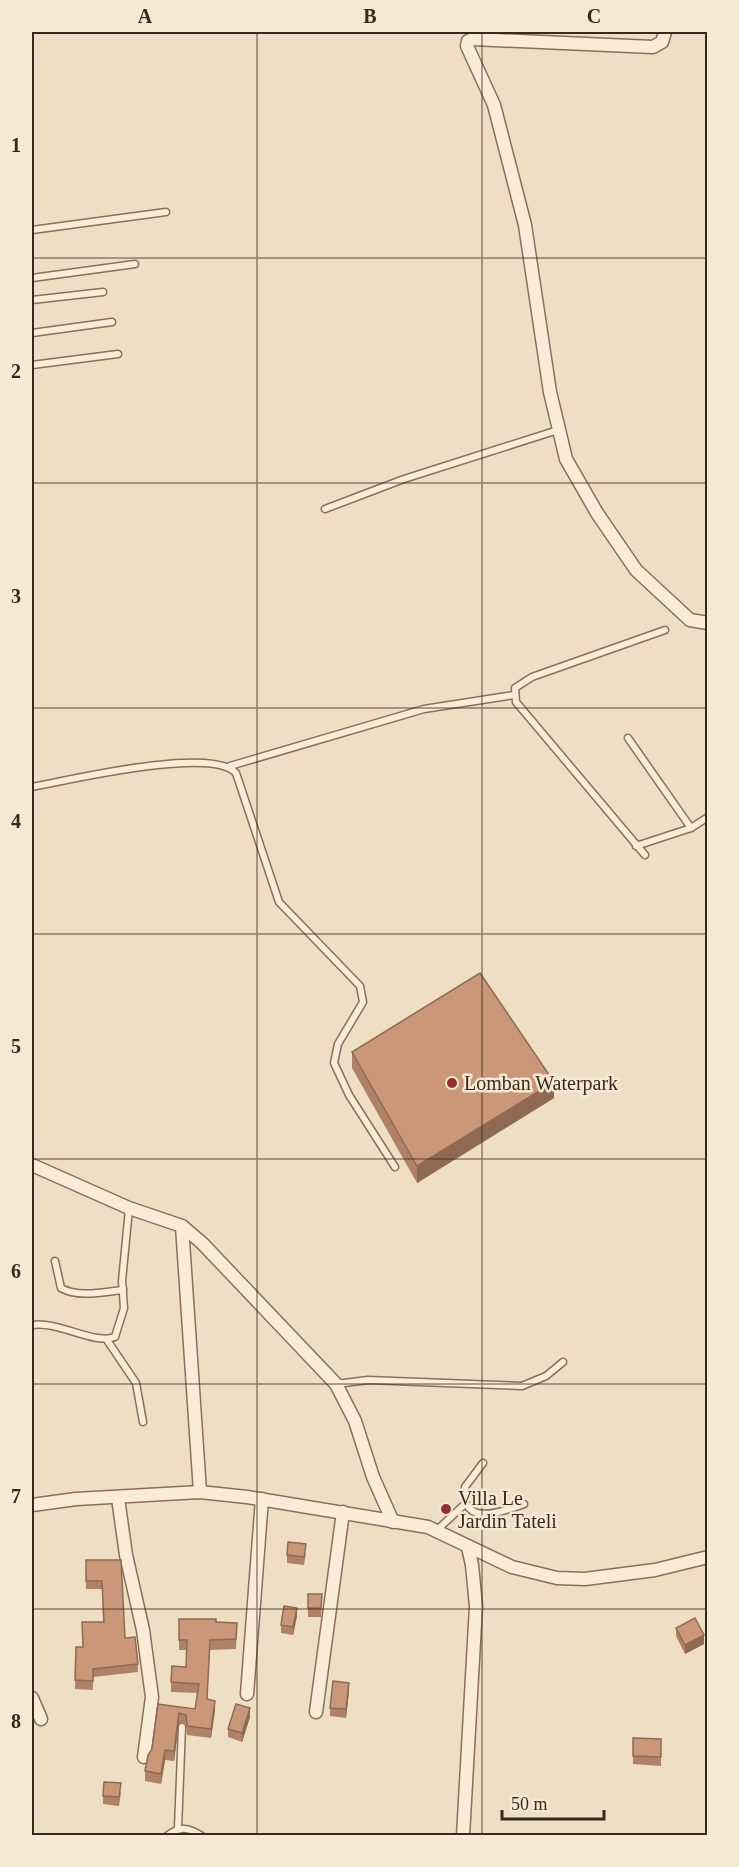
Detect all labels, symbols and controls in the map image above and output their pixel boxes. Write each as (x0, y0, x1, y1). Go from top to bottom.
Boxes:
text: A (138, 5, 153, 27)
text: B (363, 5, 377, 27)
text: C (587, 5, 601, 27)
text: 1 (11, 134, 21, 156)
text: 2 (11, 360, 21, 382)
text: 3 (11, 585, 21, 607)
text: 4 (11, 810, 21, 832)
text: 5 (11, 1035, 21, 1057)
place label: Lomban Waterpark (464, 1072, 618, 1095)
marker: Lomban Waterpark (445, 1076, 459, 1090)
text: 6 (11, 1260, 21, 1282)
text: 7 (11, 1485, 21, 1507)
place label: Villa Le Jardin Tateli (458, 1487, 557, 1532)
marker: Villa Le Jardin Tateli (439, 1502, 453, 1516)
text: 8 (11, 1710, 21, 1732)
scale bar (502, 1783, 604, 1821)
text: 50 m (511, 1794, 548, 1814)

